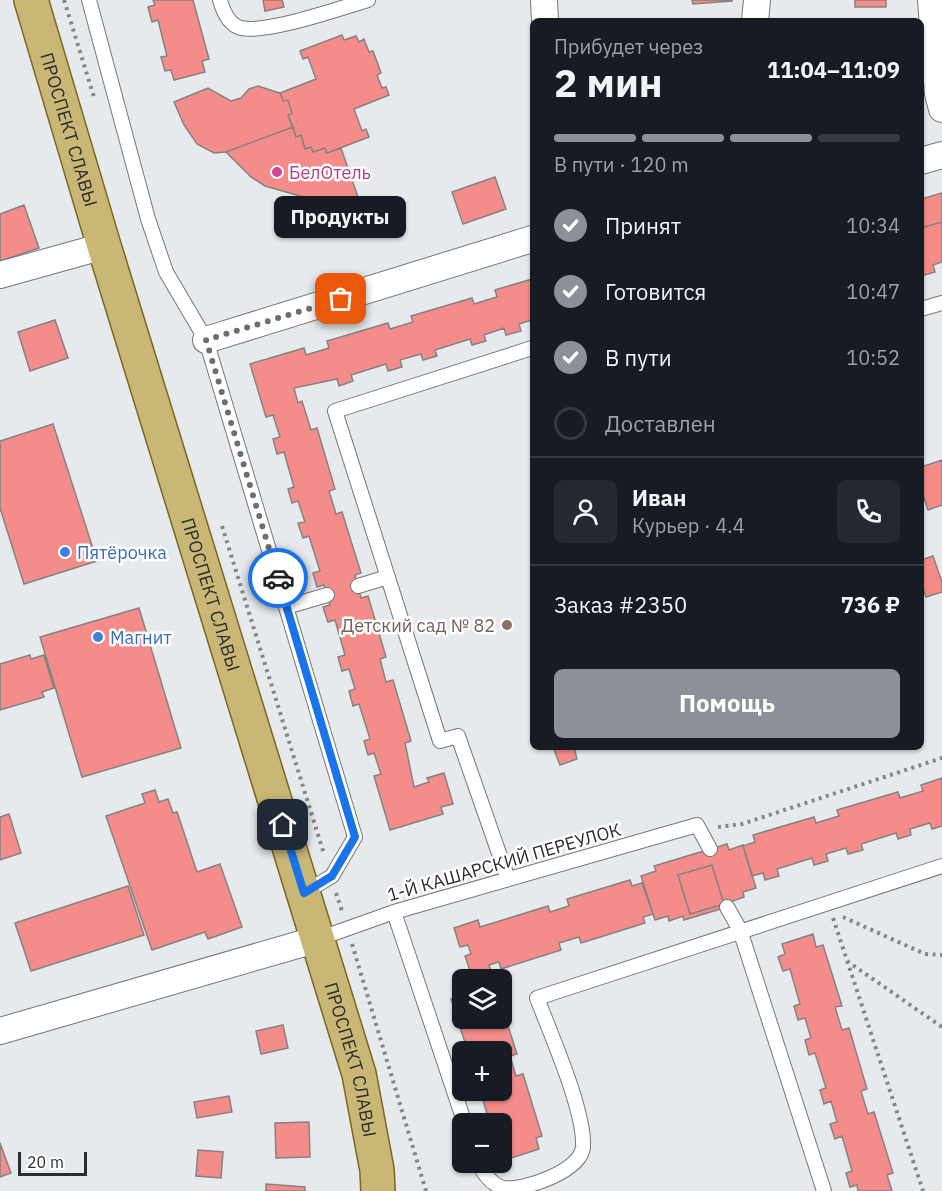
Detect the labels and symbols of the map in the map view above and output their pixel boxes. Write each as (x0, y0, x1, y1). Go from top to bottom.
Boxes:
street label: ПРОСПЕКТ СЛАВЫ (36, 50, 103, 209)
place label: БелОтель (289, 161, 371, 184)
marker: БелОтель (270, 165, 284, 179)
callout: Продукты (275, 197, 407, 239)
pin (315, 273, 366, 324)
street label: ПРОСПЕКТ СЛАВЫ (177, 515, 246, 674)
place label: Пятёрочка (77, 541, 167, 564)
marker: Пятёрочка (58, 545, 72, 559)
courier (248, 548, 308, 608)
place label: Детский сад № 82 (341, 614, 495, 637)
marker: Детский сад № 82 (500, 618, 514, 632)
place label: Магнит (110, 626, 172, 649)
marker: Магнит (91, 630, 105, 644)
pin (257, 799, 308, 850)
street label: 1-Й КАШАРСКИЙ ПЕРЕУЛОК (385, 818, 624, 906)
street label: ПРОСПЕКТ СЛАВЫ (320, 979, 382, 1139)
scale bar (18, 1149, 87, 1176)

